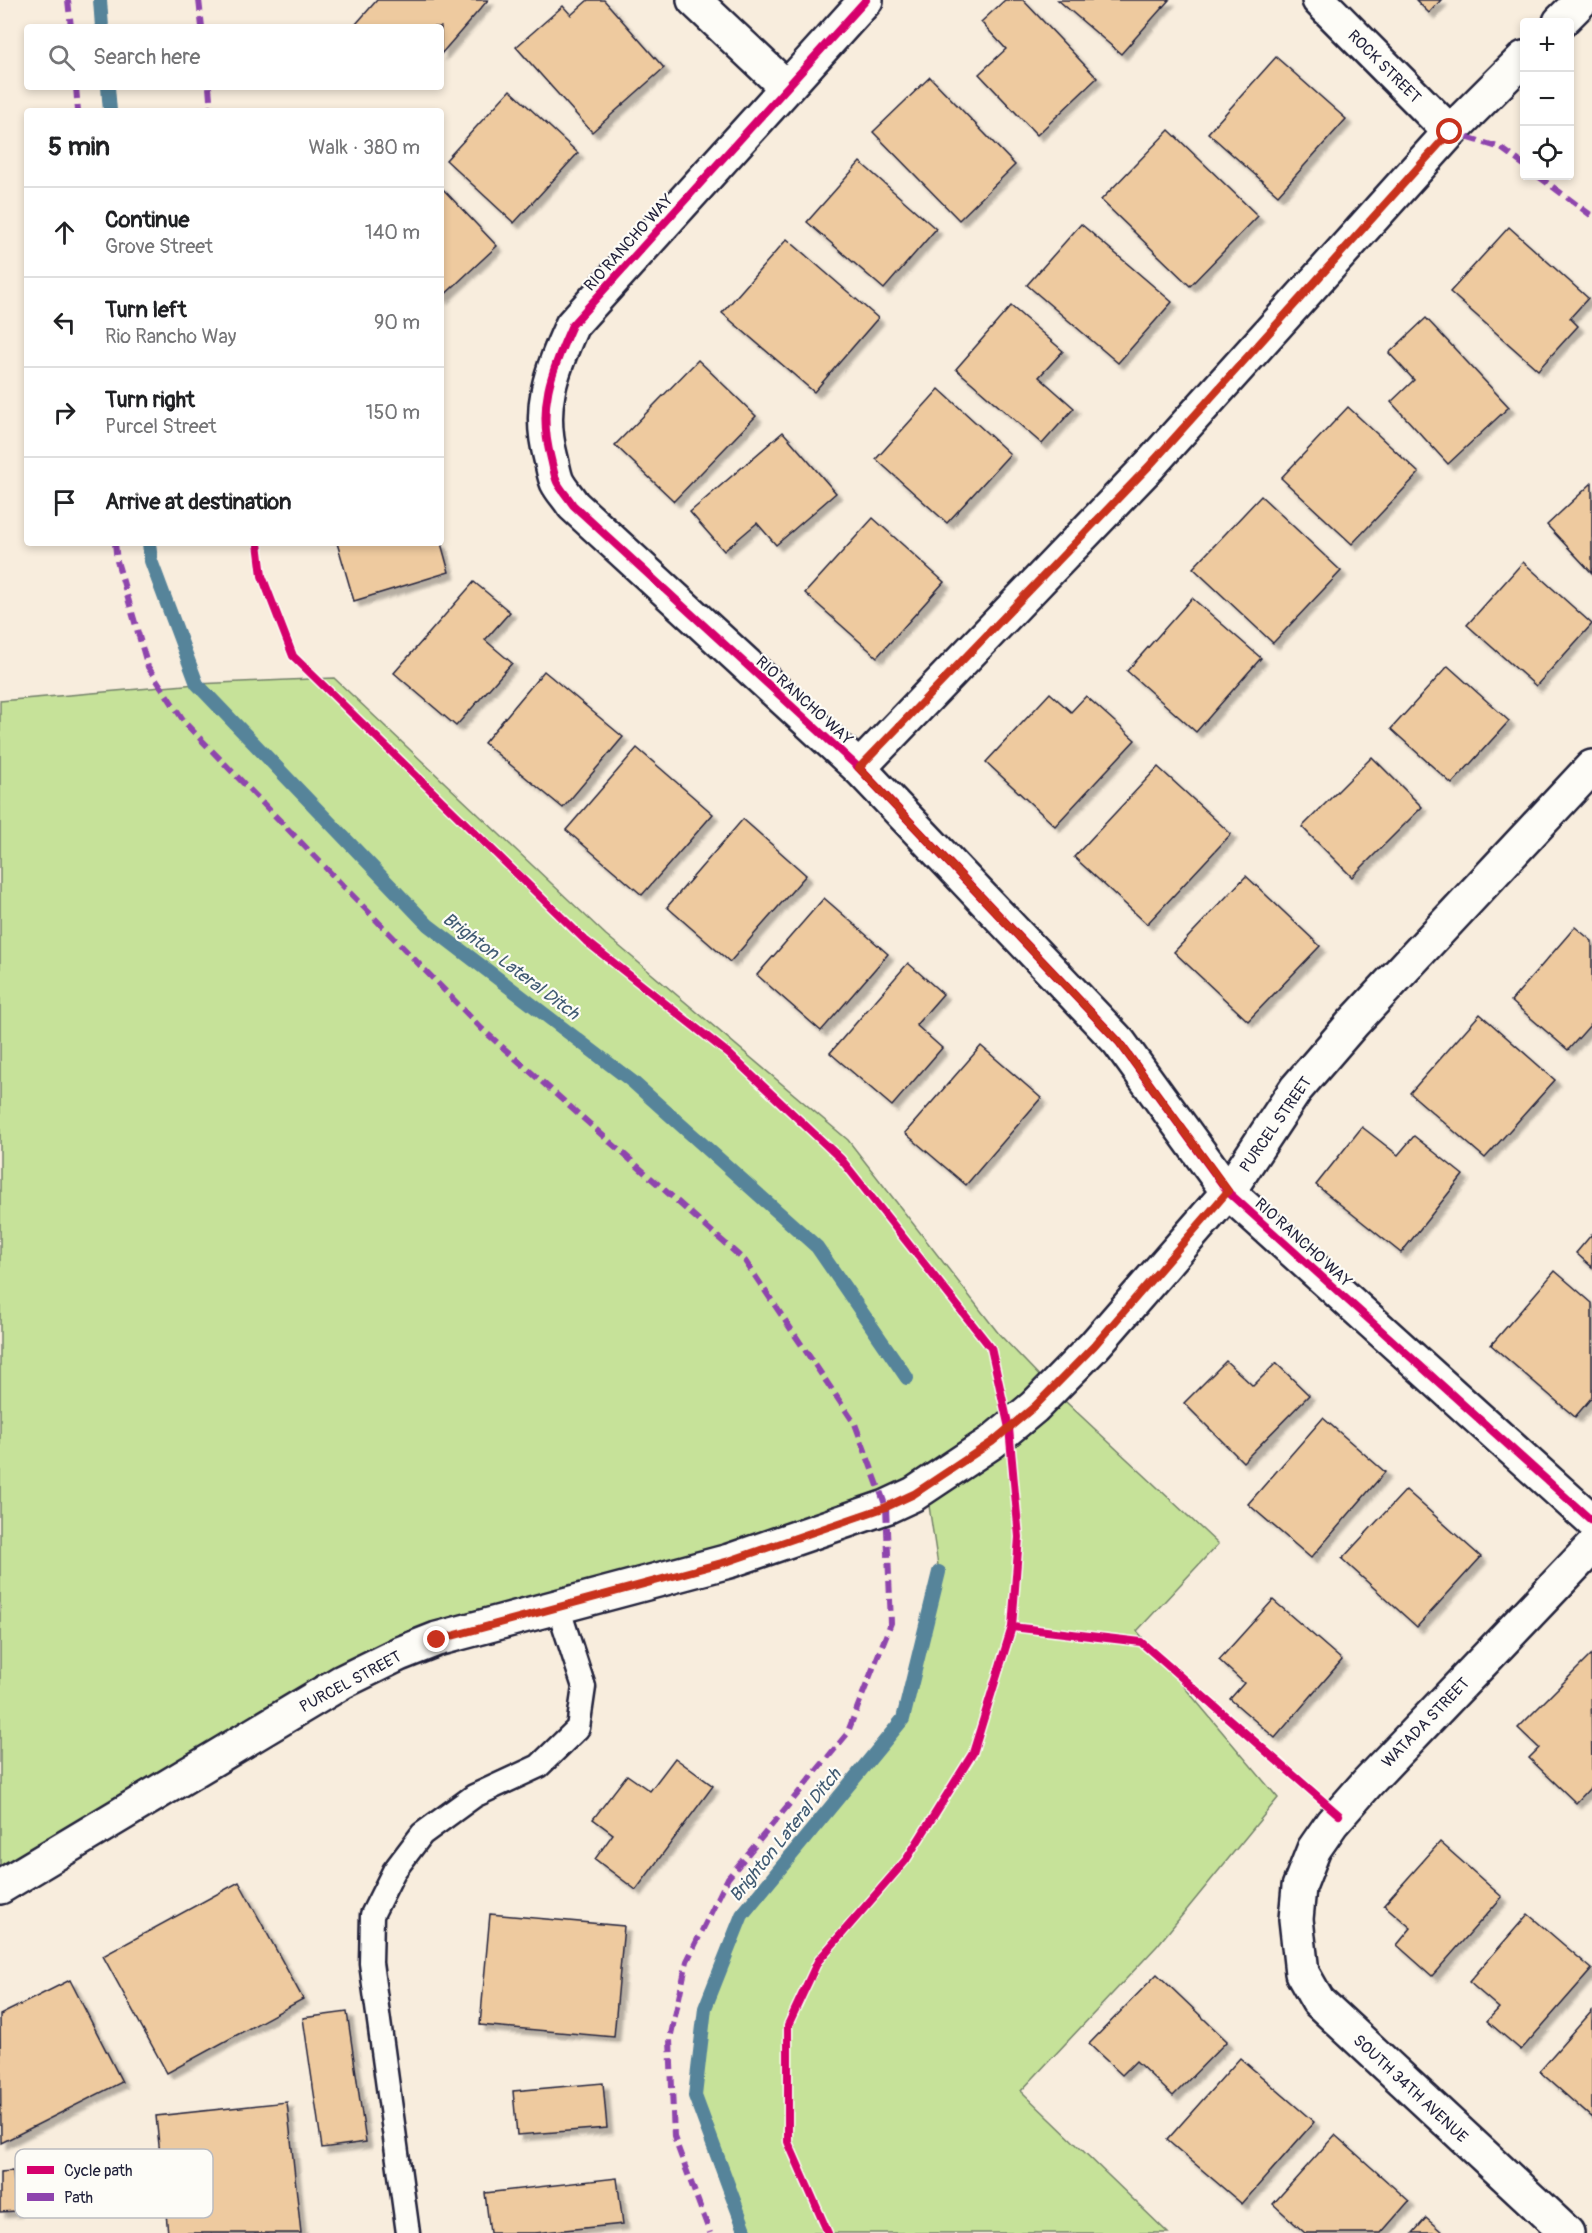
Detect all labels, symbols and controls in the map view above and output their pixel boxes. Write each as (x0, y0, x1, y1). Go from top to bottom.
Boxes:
map controls (1520, 18, 1574, 180)
button: + (1520, 18, 1574, 72)
search box (24, 24, 444, 90)
street label: ROCK STREET (1343, 26, 1425, 108)
icon: search (45, 41, 78, 74)
text: Search here (93, 43, 200, 71)
button: − (1520, 72, 1574, 126)
route start (1436, 118, 1462, 144)
button: locate (1520, 126, 1574, 180)
text: 5 min (48, 131, 110, 163)
text: Walk · 380 m (308, 135, 420, 160)
street label: RIO RANCHO WAY (580, 190, 678, 295)
text: Continue (105, 206, 189, 234)
icon: ahead (48, 216, 81, 249)
text: 140 m (365, 220, 420, 245)
text: Grove Street (105, 234, 213, 259)
text: Turn left (105, 296, 187, 324)
icon: left (48, 306, 81, 339)
text: 90 m (374, 310, 420, 335)
text: Rio Rancho Way (105, 324, 236, 349)
text: Turn right (105, 386, 195, 414)
icon: right (48, 396, 81, 429)
text: 150 m (366, 400, 420, 425)
text: Purcel Street (105, 414, 217, 439)
icon: arrive (48, 486, 81, 519)
text: Arrive at destination (105, 488, 291, 516)
street label: RIO RANCHO WAY (752, 652, 857, 750)
water label: Brighton Lateral Ditch (438, 908, 585, 1026)
street label: PURCEL STREET (1235, 1073, 1316, 1176)
street label: RIO RANCHO WAY (1251, 1194, 1356, 1292)
route end (423, 1626, 449, 1652)
street label: PURCEL STREET (296, 1647, 405, 1717)
street label: WATADA STREET (1378, 1673, 1474, 1772)
water label: Brighton Lateral Ditch (725, 1763, 847, 1907)
street label: SOUTH 34TH AVENUE (1349, 2030, 1472, 2147)
legend (15, 2149, 213, 2218)
text: Cycle path (64, 2161, 132, 2181)
text: Path (64, 2188, 93, 2208)

